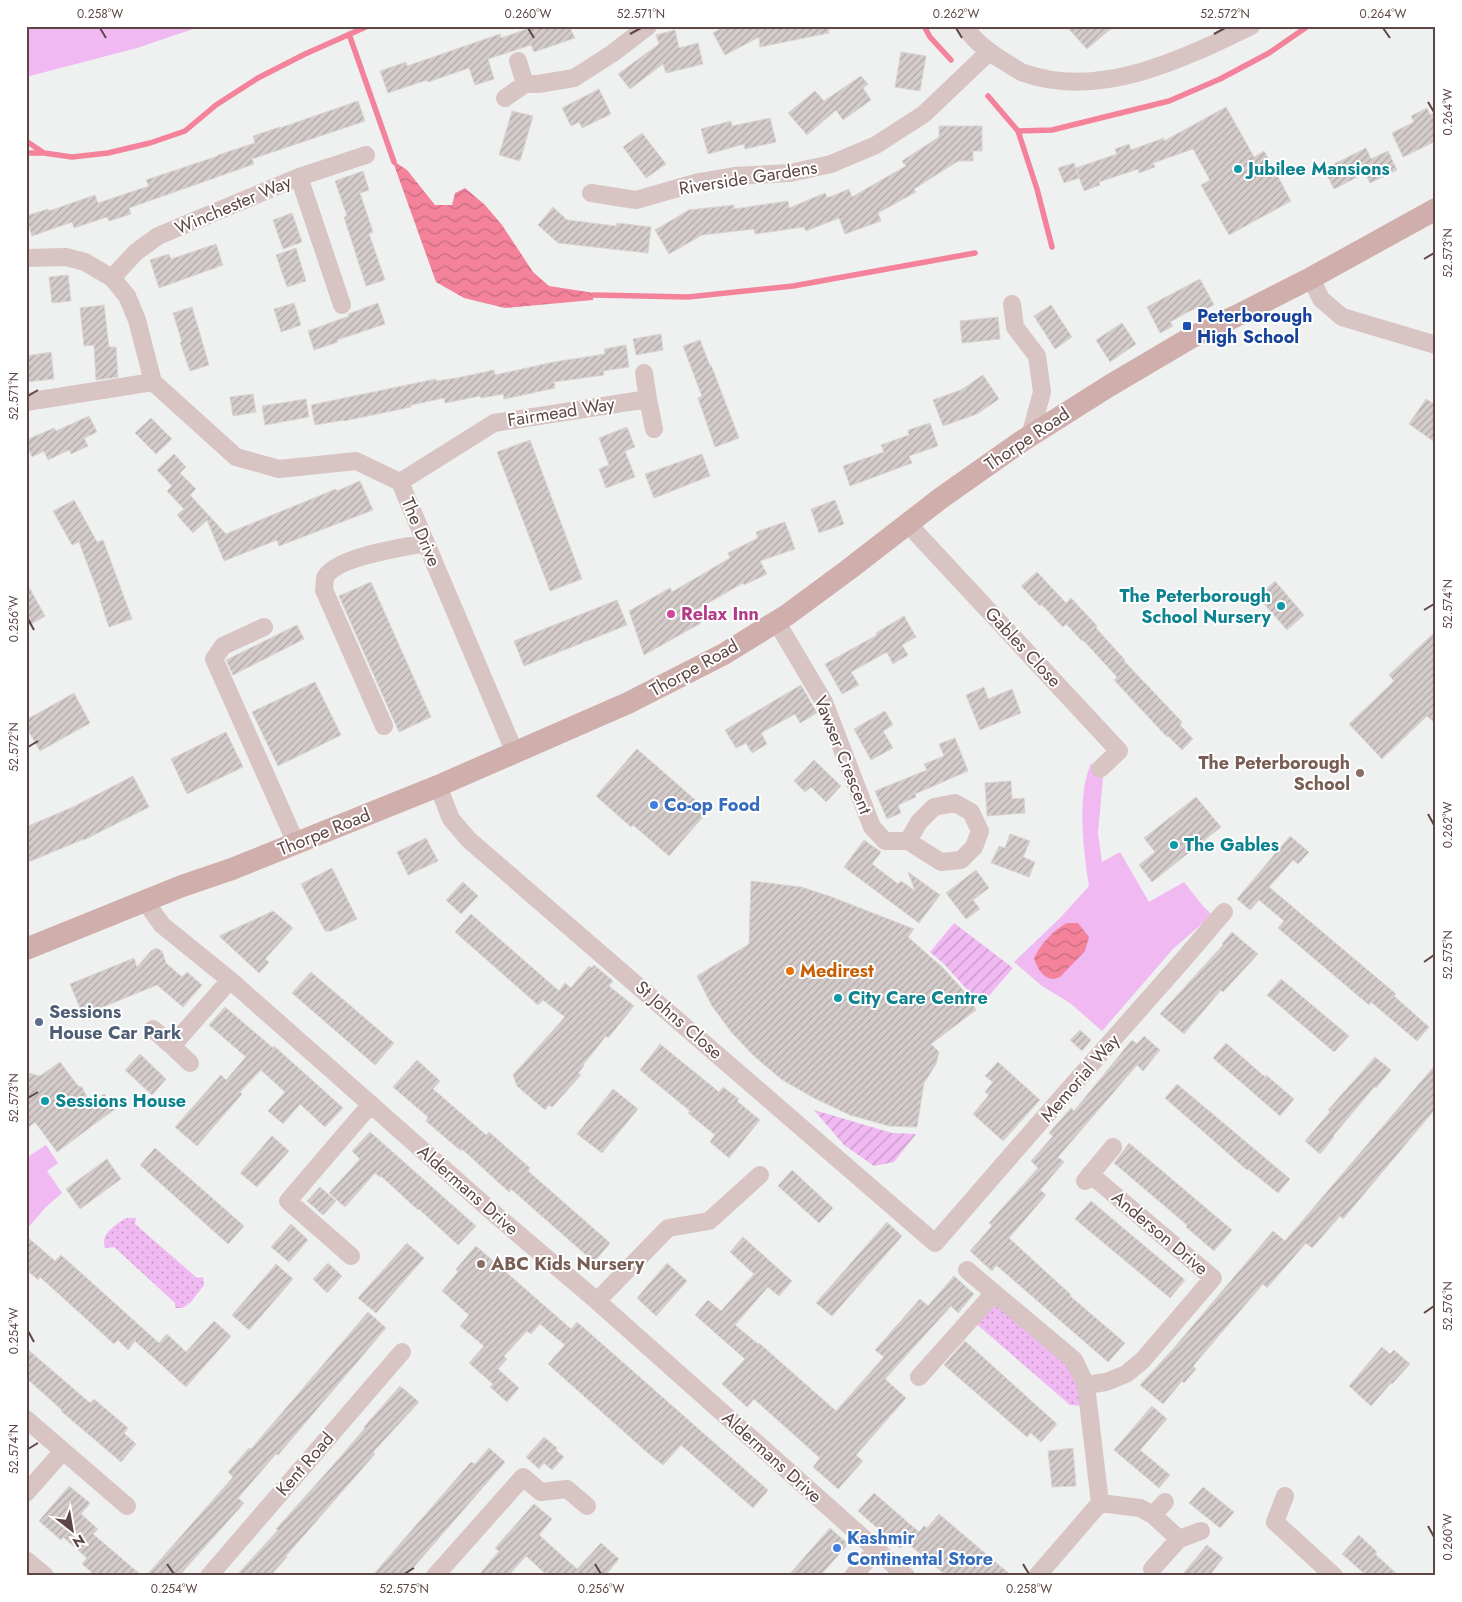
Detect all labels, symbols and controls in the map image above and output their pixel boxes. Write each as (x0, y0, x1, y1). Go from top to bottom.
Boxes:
text: 0.258°W (77, 5, 123, 23)
text: 0.260°W (505, 5, 552, 23)
text: 52.571°N (617, 5, 665, 23)
text: 0.262°W (933, 5, 979, 23)
text: 52.572°N (1200, 5, 1250, 23)
text: 0.264°W (1360, 5, 1406, 23)
text: 0.264°W (1439, 89, 1457, 135)
street label: Riverside Gardens (677, 154, 819, 202)
place label: Jubilee Mansions (1245, 156, 1390, 182)
marker: Jubilee Mansions (1232, 163, 1244, 175)
street label: Winchester Way (171, 169, 295, 241)
text: 52.573°N (1439, 228, 1457, 278)
place label: Peterborough High School (1197, 303, 1312, 350)
marker: Peterborough High School (1181, 320, 1193, 332)
text: 52.571°N (5, 372, 23, 420)
street label: Fairmead Way (506, 391, 616, 433)
street label: Thorpe Road (979, 401, 1075, 477)
street label: The Drive (395, 494, 447, 570)
text: 52.574°N (1439, 579, 1457, 629)
place label: The Peterborough School Nursery (1119, 583, 1272, 630)
text: 0.256°W (5, 596, 23, 642)
marker: The Peterborough School Nursery (1275, 600, 1287, 612)
place label: Relax Inn (681, 601, 759, 627)
street label: Gables Close (979, 601, 1067, 693)
marker: Relax Inn (665, 608, 677, 620)
street label: Thorpe Road (645, 633, 743, 703)
street label: Vawser Crescent (807, 692, 879, 819)
text: 52.572°N (5, 722, 23, 772)
place label: The Peterborough School (1198, 750, 1350, 797)
marker: The Peterborough School (1354, 767, 1366, 779)
place label: Co-op Food (664, 792, 760, 818)
marker: Co-op Food (648, 799, 660, 811)
street label: Thorpe Road (274, 802, 374, 862)
text: 0.262°W (1439, 802, 1457, 848)
place label: The Gables (1184, 832, 1279, 858)
marker: The Gables (1168, 839, 1180, 851)
text: 52.575°N (1439, 930, 1457, 980)
place label: Medirest (800, 958, 874, 984)
marker: Medirest (784, 965, 796, 977)
street label: St Johns Close (630, 975, 728, 1065)
place label: City Care Centre (848, 985, 988, 1011)
marker: City Care Centre (832, 992, 844, 1004)
place label: Sessions House Car Park (49, 999, 182, 1046)
marker: Sessions House Car Park (33, 1016, 45, 1028)
street label: Memorial Way (1034, 1028, 1126, 1128)
text: 52.573°N (5, 1073, 23, 1123)
place label: Sessions House (55, 1088, 186, 1114)
marker: Sessions House (39, 1095, 51, 1107)
street label: Aldermans Drive (412, 1139, 524, 1241)
street label: Anderson Drive (1106, 1185, 1214, 1281)
place label: ABC Kids Nursery (490, 1251, 645, 1277)
marker: ABC Kids Nursery (475, 1258, 487, 1270)
text: 52.576°N (1439, 1281, 1457, 1331)
text: 0.254°W (5, 1308, 23, 1354)
street label: Aldermans Drive (716, 1405, 828, 1509)
text: 52.574°N (5, 1424, 23, 1474)
street label: Kent Road (270, 1426, 340, 1502)
north arrow (48, 1504, 98, 1554)
text: 0.260°W (1439, 1513, 1457, 1560)
place label: Kashmir Continental Store (847, 1525, 993, 1572)
text: N (69, 1530, 89, 1553)
marker: Kashmir Continental Store (831, 1542, 843, 1554)
text: 0.254°W (151, 1580, 197, 1598)
text: 52.575°N (379, 1580, 429, 1598)
text: 0.256°W (578, 1580, 624, 1598)
text: 0.258°W (1006, 1580, 1052, 1598)

